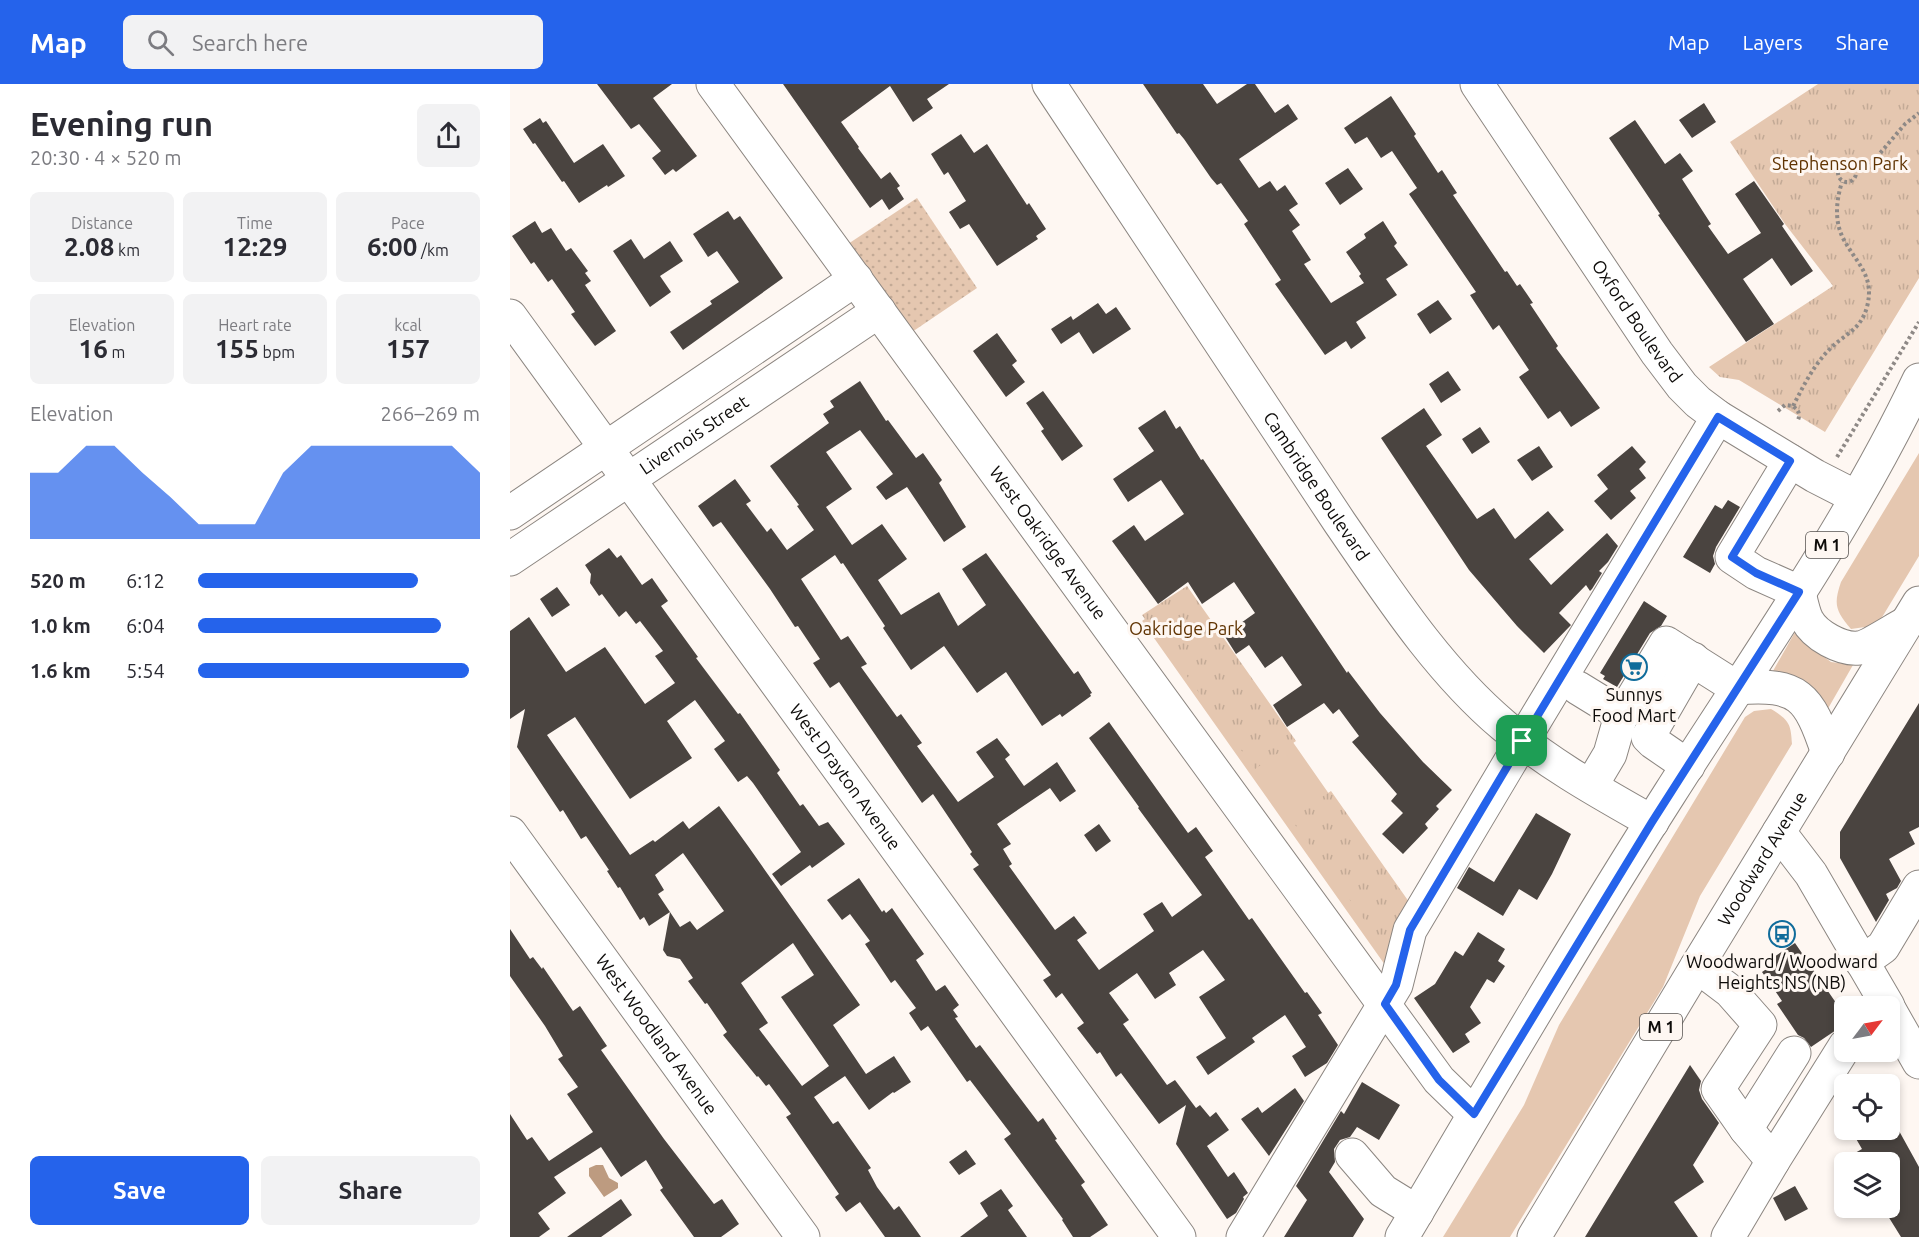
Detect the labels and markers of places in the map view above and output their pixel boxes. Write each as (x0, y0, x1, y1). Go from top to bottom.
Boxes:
supermarket icon: Sunnys Food Mart (1619, 652, 1649, 682)
place label: Sunnys Food Mart (1592, 684, 1676, 725)
pin (1496, 715, 1547, 766)
bus stop icon: Woodward / Woodward Heights NS (NB) (1767, 919, 1797, 949)
place label: Woodward / Woodward Heights NS (NB) (1686, 951, 1878, 993)

